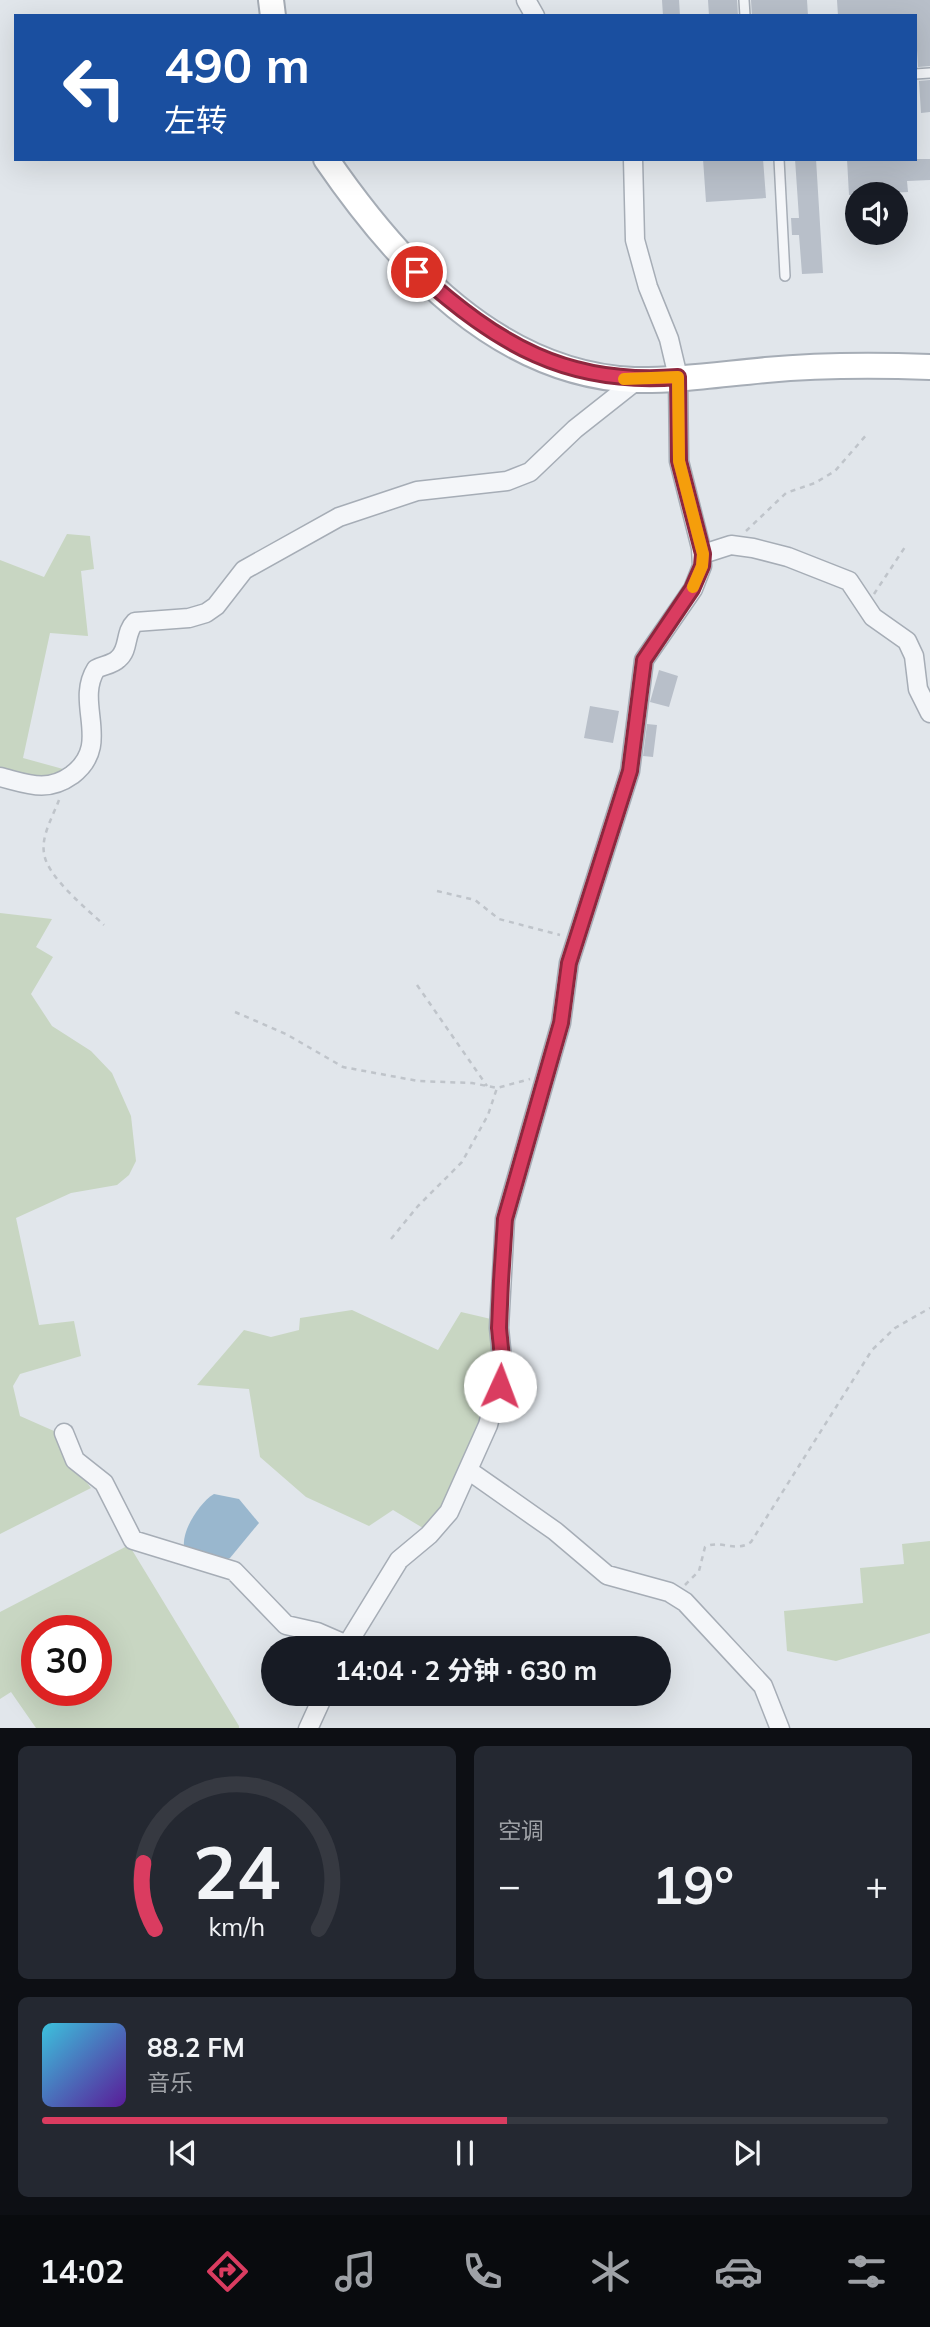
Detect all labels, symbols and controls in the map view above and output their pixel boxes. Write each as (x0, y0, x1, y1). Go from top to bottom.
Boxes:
text: 490 m (164, 34, 310, 95)
icon: left (49, 42, 140, 133)
text: 左转 (164, 100, 228, 140)
map controls (845, 182, 908, 245)
button: sound (845, 182, 908, 245)
pin (387, 242, 447, 302)
icon: arrive (398, 253, 436, 291)
position arrow (463, 1349, 537, 1423)
speed limit sign: 30 (21, 1615, 112, 1706)
text: 14:04 · 2 分钟 · 630 m (335, 1654, 597, 1687)
text: 空调 (498, 1816, 544, 1845)
text: 24 (193, 1826, 281, 1917)
text: 19° (652, 1852, 734, 1917)
text: − (498, 1861, 521, 1909)
text: + (865, 1861, 888, 1909)
text: km/h (209, 1910, 265, 1941)
text: 88.2 FM (147, 2031, 245, 2064)
text: 音乐 (147, 2068, 193, 2097)
icon: previous (164, 2134, 202, 2172)
icon: pause (446, 2134, 484, 2172)
icon: next (728, 2134, 766, 2172)
icon: directions (203, 2247, 252, 2296)
icon: music (331, 2247, 380, 2296)
icon: phone (458, 2247, 507, 2296)
icon: climate (586, 2247, 635, 2296)
icon: car (714, 2247, 763, 2296)
icon: filters (842, 2247, 891, 2296)
text: 14:02 (39, 2251, 124, 2291)

